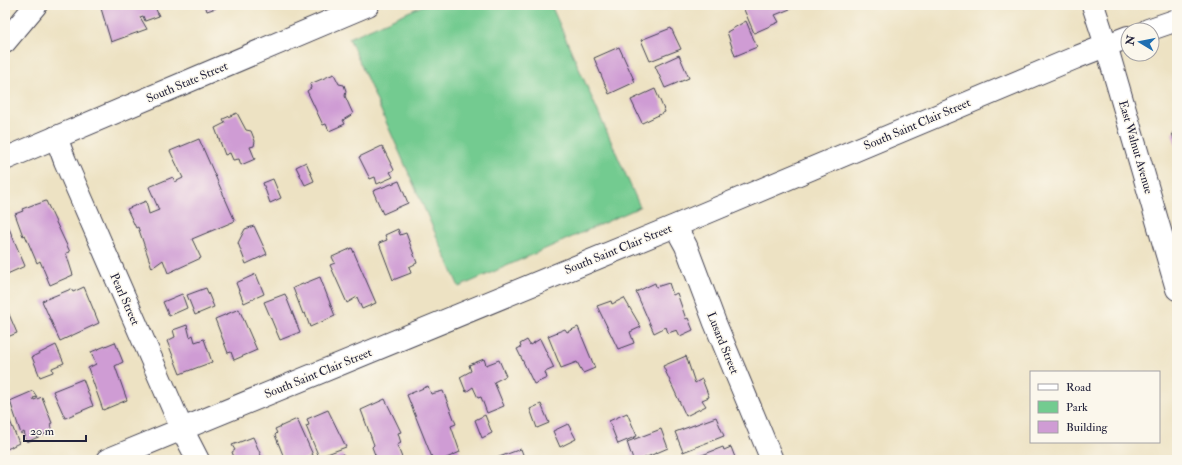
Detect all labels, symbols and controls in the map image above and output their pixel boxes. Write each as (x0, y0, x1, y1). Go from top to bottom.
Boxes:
north arrow (1120, 22, 1160, 62)
text: N (1123, 33, 1138, 47)
street label: South State Street (144, 58, 230, 106)
street label: South Saint Clair Street (862, 95, 973, 154)
street label: East Walnut Avenue (1115, 99, 1156, 196)
street label: South Saint Clair Street (562, 221, 674, 278)
street label: Pearl Street (106, 271, 143, 328)
street label: Lusard Street (703, 310, 742, 377)
street label: South Saint Clair Street (262, 345, 374, 402)
legend (1030, 371, 1160, 443)
text: Road (1066, 380, 1091, 395)
text: Park (1066, 400, 1088, 415)
scale bar (24, 417, 86, 443)
text: Building (1066, 420, 1109, 435)
text: 20 m (30, 424, 55, 439)

